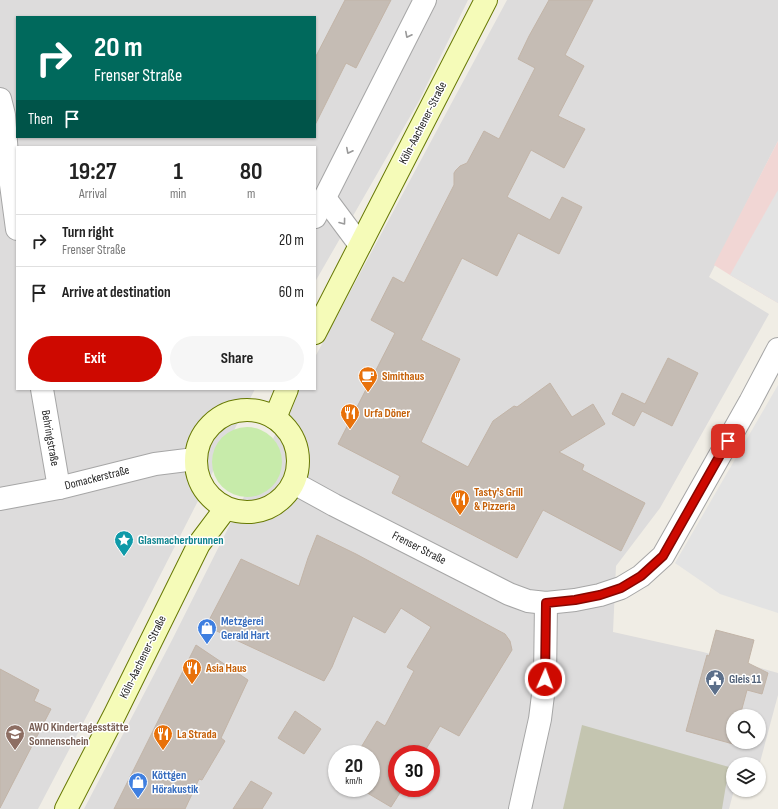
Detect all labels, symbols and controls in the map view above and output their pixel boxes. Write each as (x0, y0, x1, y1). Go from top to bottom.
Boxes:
text: 20 m (94, 31, 143, 64)
one-way arrow (405, 31, 412, 38)
icon: right (28, 32, 80, 84)
text: Frenser Straße (94, 65, 182, 86)
street label: Köln-Aachener-Straße (396, 79, 450, 167)
icon: arrive (61, 108, 83, 130)
text: Then (28, 110, 53, 129)
one-way arrow (346, 147, 354, 154)
text: 19:27 (69, 157, 117, 186)
text: 1 (173, 157, 183, 186)
text: 80 (240, 157, 263, 186)
text: Arrival (79, 186, 107, 202)
text: min (170, 186, 186, 202)
text: m (247, 186, 255, 202)
one-way arrow (338, 217, 345, 224)
text: Turn right (62, 223, 114, 242)
icon: right (28, 230, 50, 252)
text: 20 m (279, 231, 304, 250)
text: Frenser Straße (62, 242, 126, 258)
icon: arrive (28, 282, 50, 304)
text: Arrive at destination (62, 283, 171, 302)
text: 60 m (279, 283, 304, 302)
button: Exit (28, 336, 162, 382)
button: Share (170, 336, 304, 382)
cafe icon: Simithaus (357, 365, 379, 393)
place label: Simithaus (382, 369, 425, 384)
restaurant icon: Urfa Döner (339, 402, 361, 430)
place label: Urfa Döner (364, 406, 410, 421)
street label: Behringstraße (38, 409, 62, 467)
pin (711, 424, 745, 458)
icon: arrive (717, 430, 739, 452)
street label: Domackerstraße (63, 463, 131, 493)
place label: Tasty's Grill & Pizzeria (474, 485, 523, 514)
restaurant icon: Tasty's Grill & Pizzeria (449, 488, 471, 516)
street label: Frenser Straße (389, 528, 449, 568)
place icon: Glasmacherbrunnen (113, 529, 135, 557)
place label: Glasmacherbrunnen (138, 533, 224, 548)
street label: Köln-Aachener-Straße (116, 613, 170, 701)
place label: Metzgerei Gerald Hart (221, 614, 270, 643)
shop icon: Metzgerei Gerald Hart (196, 617, 218, 645)
restaurant icon: Asia Haus (181, 657, 203, 685)
position arrow (524, 658, 566, 700)
place label: Asia Haus (205, 661, 247, 676)
public building icon: Gleis 11 (704, 668, 726, 696)
place label: Gleis 11 (729, 672, 761, 687)
map controls (726, 709, 766, 797)
button: search (726, 709, 766, 749)
place label: AWO Kindertagesstätte Sonnenschein (28, 720, 129, 749)
school or university icon: AWO Kindertagesstätte Sonnenschein (4, 723, 26, 751)
restaurant icon: La Strada (152, 723, 174, 751)
place label: La Strada (177, 727, 217, 742)
speed limit sign: 30 (388, 745, 440, 797)
text: 20 (345, 754, 363, 778)
button: layers (726, 757, 766, 797)
place label: Köttgen Hörakustik (152, 768, 198, 797)
shop icon: Köttgen Hörakustik (127, 771, 149, 799)
text: km/h (345, 775, 363, 787)

